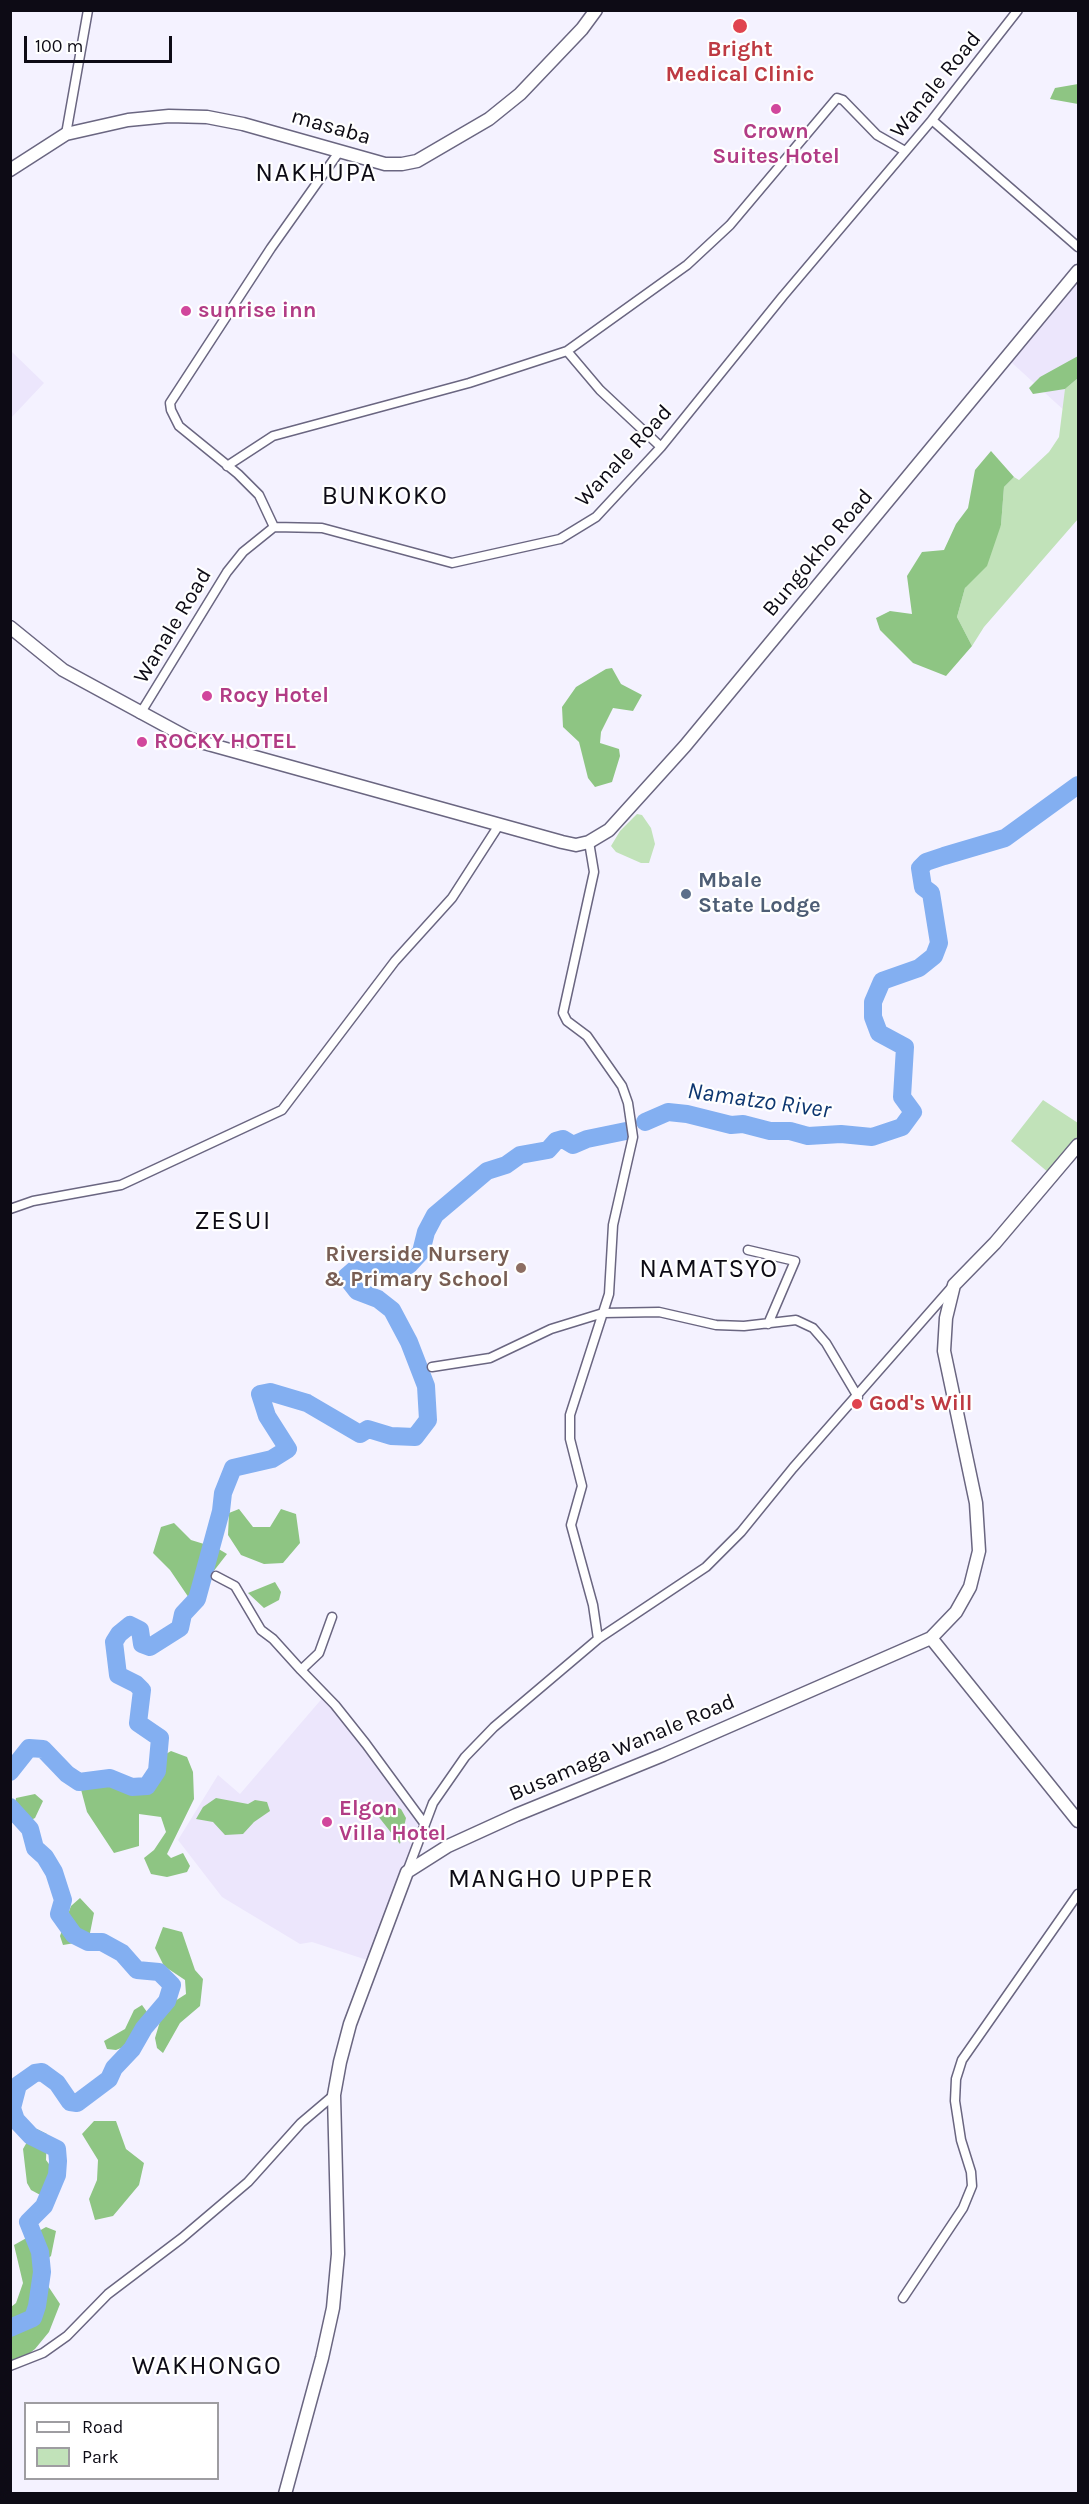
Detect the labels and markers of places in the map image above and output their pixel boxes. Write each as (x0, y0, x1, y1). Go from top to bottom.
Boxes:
marker: Bright Medical Clinic (731, 17, 749, 35)
place label: Bright Medical Clinic (666, 37, 814, 88)
marker: Crown Suites Hotel (769, 102, 783, 116)
place label: Crown Suites Hotel (712, 119, 840, 170)
place label: sunrise inn (198, 298, 316, 324)
marker: sunrise inn (179, 304, 193, 318)
place label: Rocy Hotel (219, 683, 329, 709)
marker: Rocy Hotel (200, 689, 214, 703)
place label: ROCKY HOTEL (154, 729, 296, 755)
marker: ROCKY HOTEL (135, 735, 149, 749)
place label: Mbale State Lodge (698, 868, 821, 920)
marker: Mbale State Lodge (679, 887, 693, 901)
place label: Riverside Nursery & Primary School (324, 1242, 509, 1294)
marker: Riverside Nursery & Primary School (514, 1261, 528, 1275)
place label: God's Will (869, 1391, 972, 1417)
marker: God's Will (850, 1397, 864, 1411)
place label: Elgon Villa Hotel (339, 1796, 446, 1848)
marker: Elgon Villa Hotel (320, 1815, 334, 1829)

